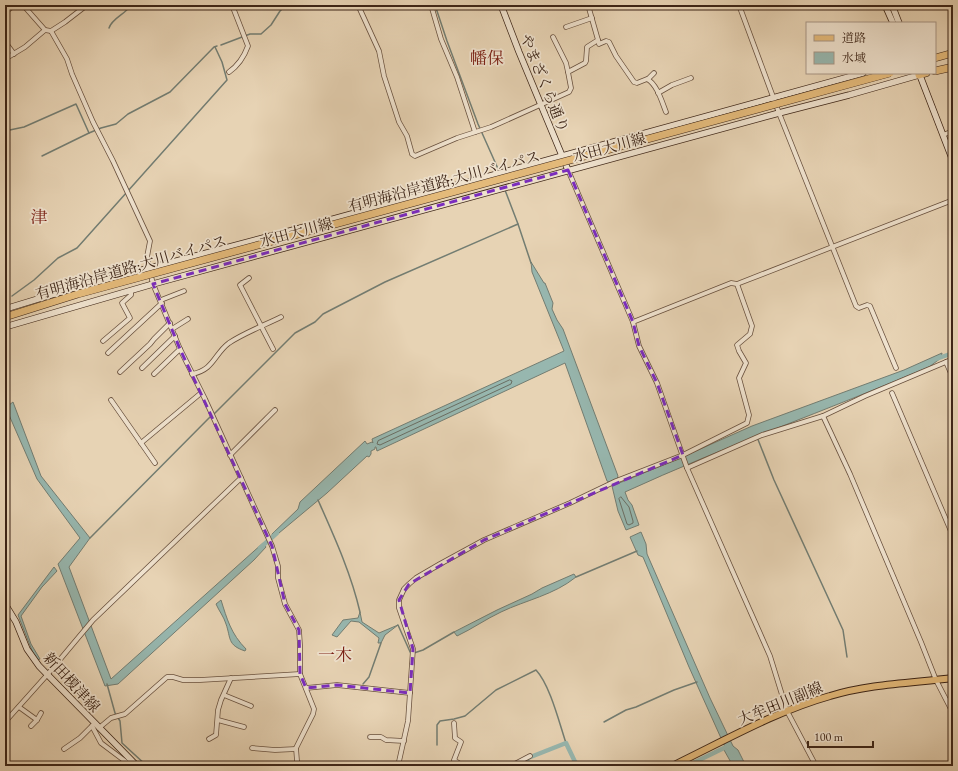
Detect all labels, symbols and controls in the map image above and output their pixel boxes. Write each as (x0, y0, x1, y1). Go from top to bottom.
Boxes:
legend (806, 22, 936, 74)
text: 道路 (842, 30, 866, 46)
street label: やまざくら通り (517, 31, 573, 135)
district label: 幡保 (470, 47, 504, 69)
text: 水域 (842, 50, 866, 66)
street label: 水田大川線 (570, 128, 648, 166)
street label: 有明海沿岸道路;大川バイパス (346, 146, 542, 216)
district label: 津 (31, 206, 48, 228)
street label: 水田大川線 (257, 213, 335, 251)
street label: 有明海沿岸道路;大川バイパス (33, 231, 229, 303)
district label: 一木 (318, 644, 352, 666)
street label: 新田榎津線 (39, 648, 105, 716)
street label: 大牟田川副線 (735, 677, 825, 729)
scale bar (808, 723, 873, 749)
text: 100 m (814, 729, 844, 745)

